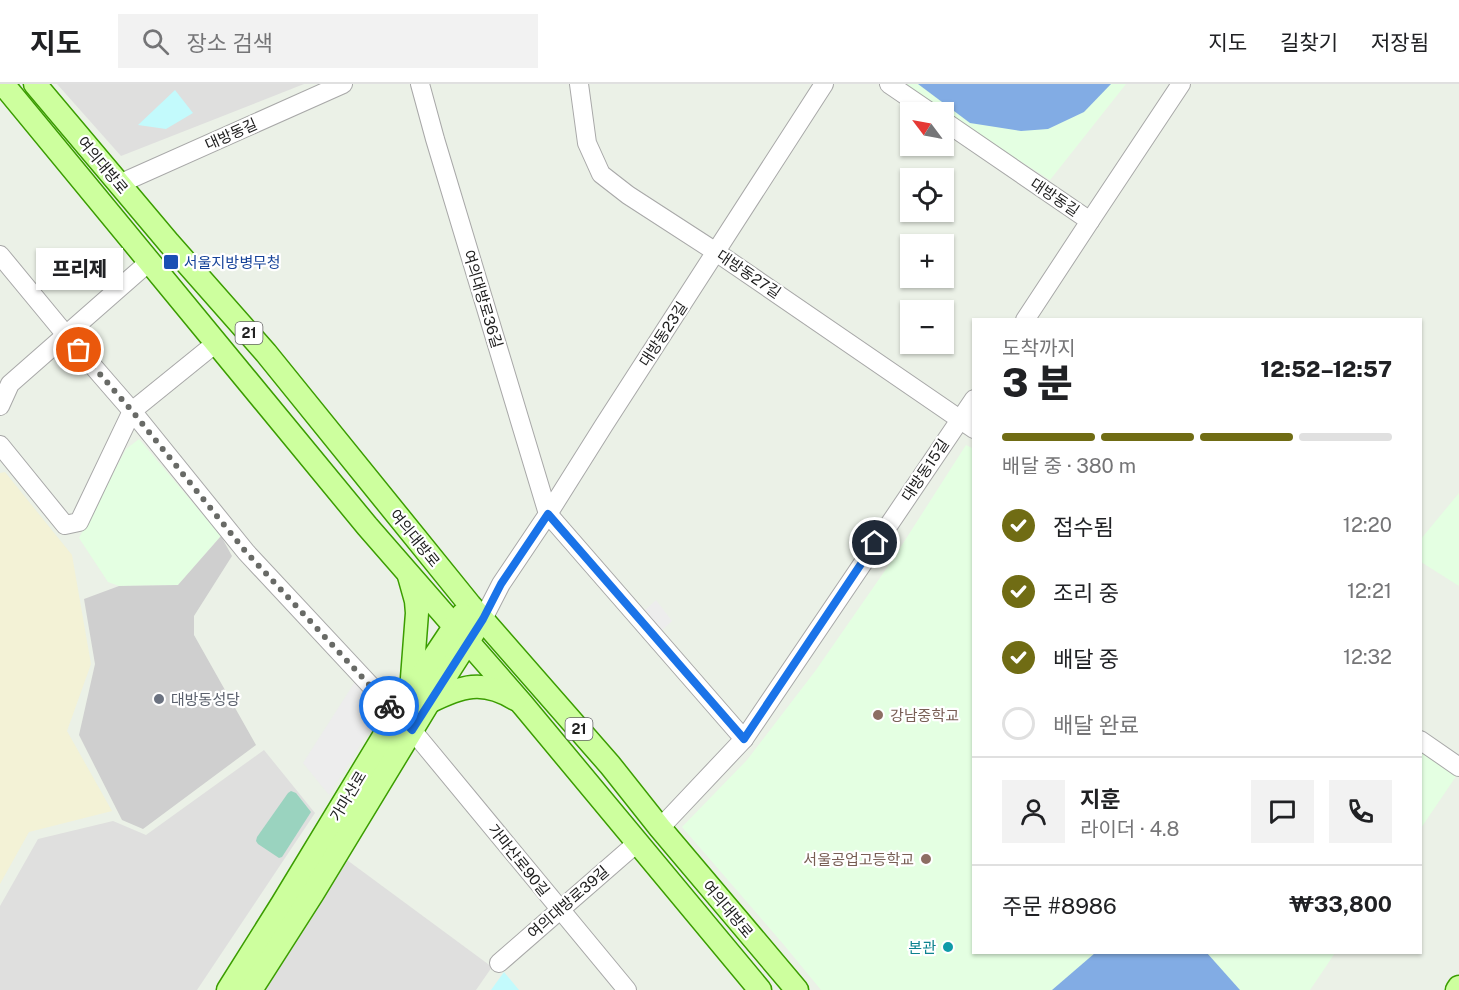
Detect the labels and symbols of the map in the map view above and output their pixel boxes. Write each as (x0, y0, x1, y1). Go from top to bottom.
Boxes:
north arrow (900, 102, 954, 156)
street label: 대방동길 (202, 115, 260, 153)
street label: 여의대방로 (74, 133, 132, 197)
street label: 대방동길 (1027, 175, 1083, 219)
street label: 대방동27길 (714, 246, 784, 302)
callout: 프리제 (36, 248, 122, 290)
street label: 여의대방로36길 (460, 248, 506, 350)
marker: 서울지방병무청 (162, 253, 180, 271)
place label: 서울지방병무청 (184, 254, 281, 271)
street label: 대방동23길 (636, 299, 690, 369)
road number: 21 (236, 322, 262, 344)
pin (53, 324, 104, 375)
street label: 대방동15길 (898, 436, 952, 504)
street label: 여의대방로 (387, 506, 443, 570)
pin (849, 517, 900, 568)
courier (359, 676, 419, 736)
place label: 대방동성당 (171, 691, 240, 708)
marker: 대방동성당 (152, 692, 166, 706)
place label: 강남중학교 (890, 707, 959, 724)
marker: 강남중학교 (871, 708, 885, 722)
road number: 21 (566, 718, 592, 740)
street label: 가마산로 (326, 768, 370, 824)
street label: 가마산로90길 (485, 821, 553, 899)
place label: 서울공업고등학교 (804, 851, 914, 868)
marker: 서울공업고등학교 (919, 852, 933, 866)
street label: 여의대방로39길 (524, 862, 612, 942)
street label: 여의대방로 (699, 877, 757, 941)
place label: 본관 (908, 939, 936, 956)
marker: 본관 (941, 940, 955, 954)

